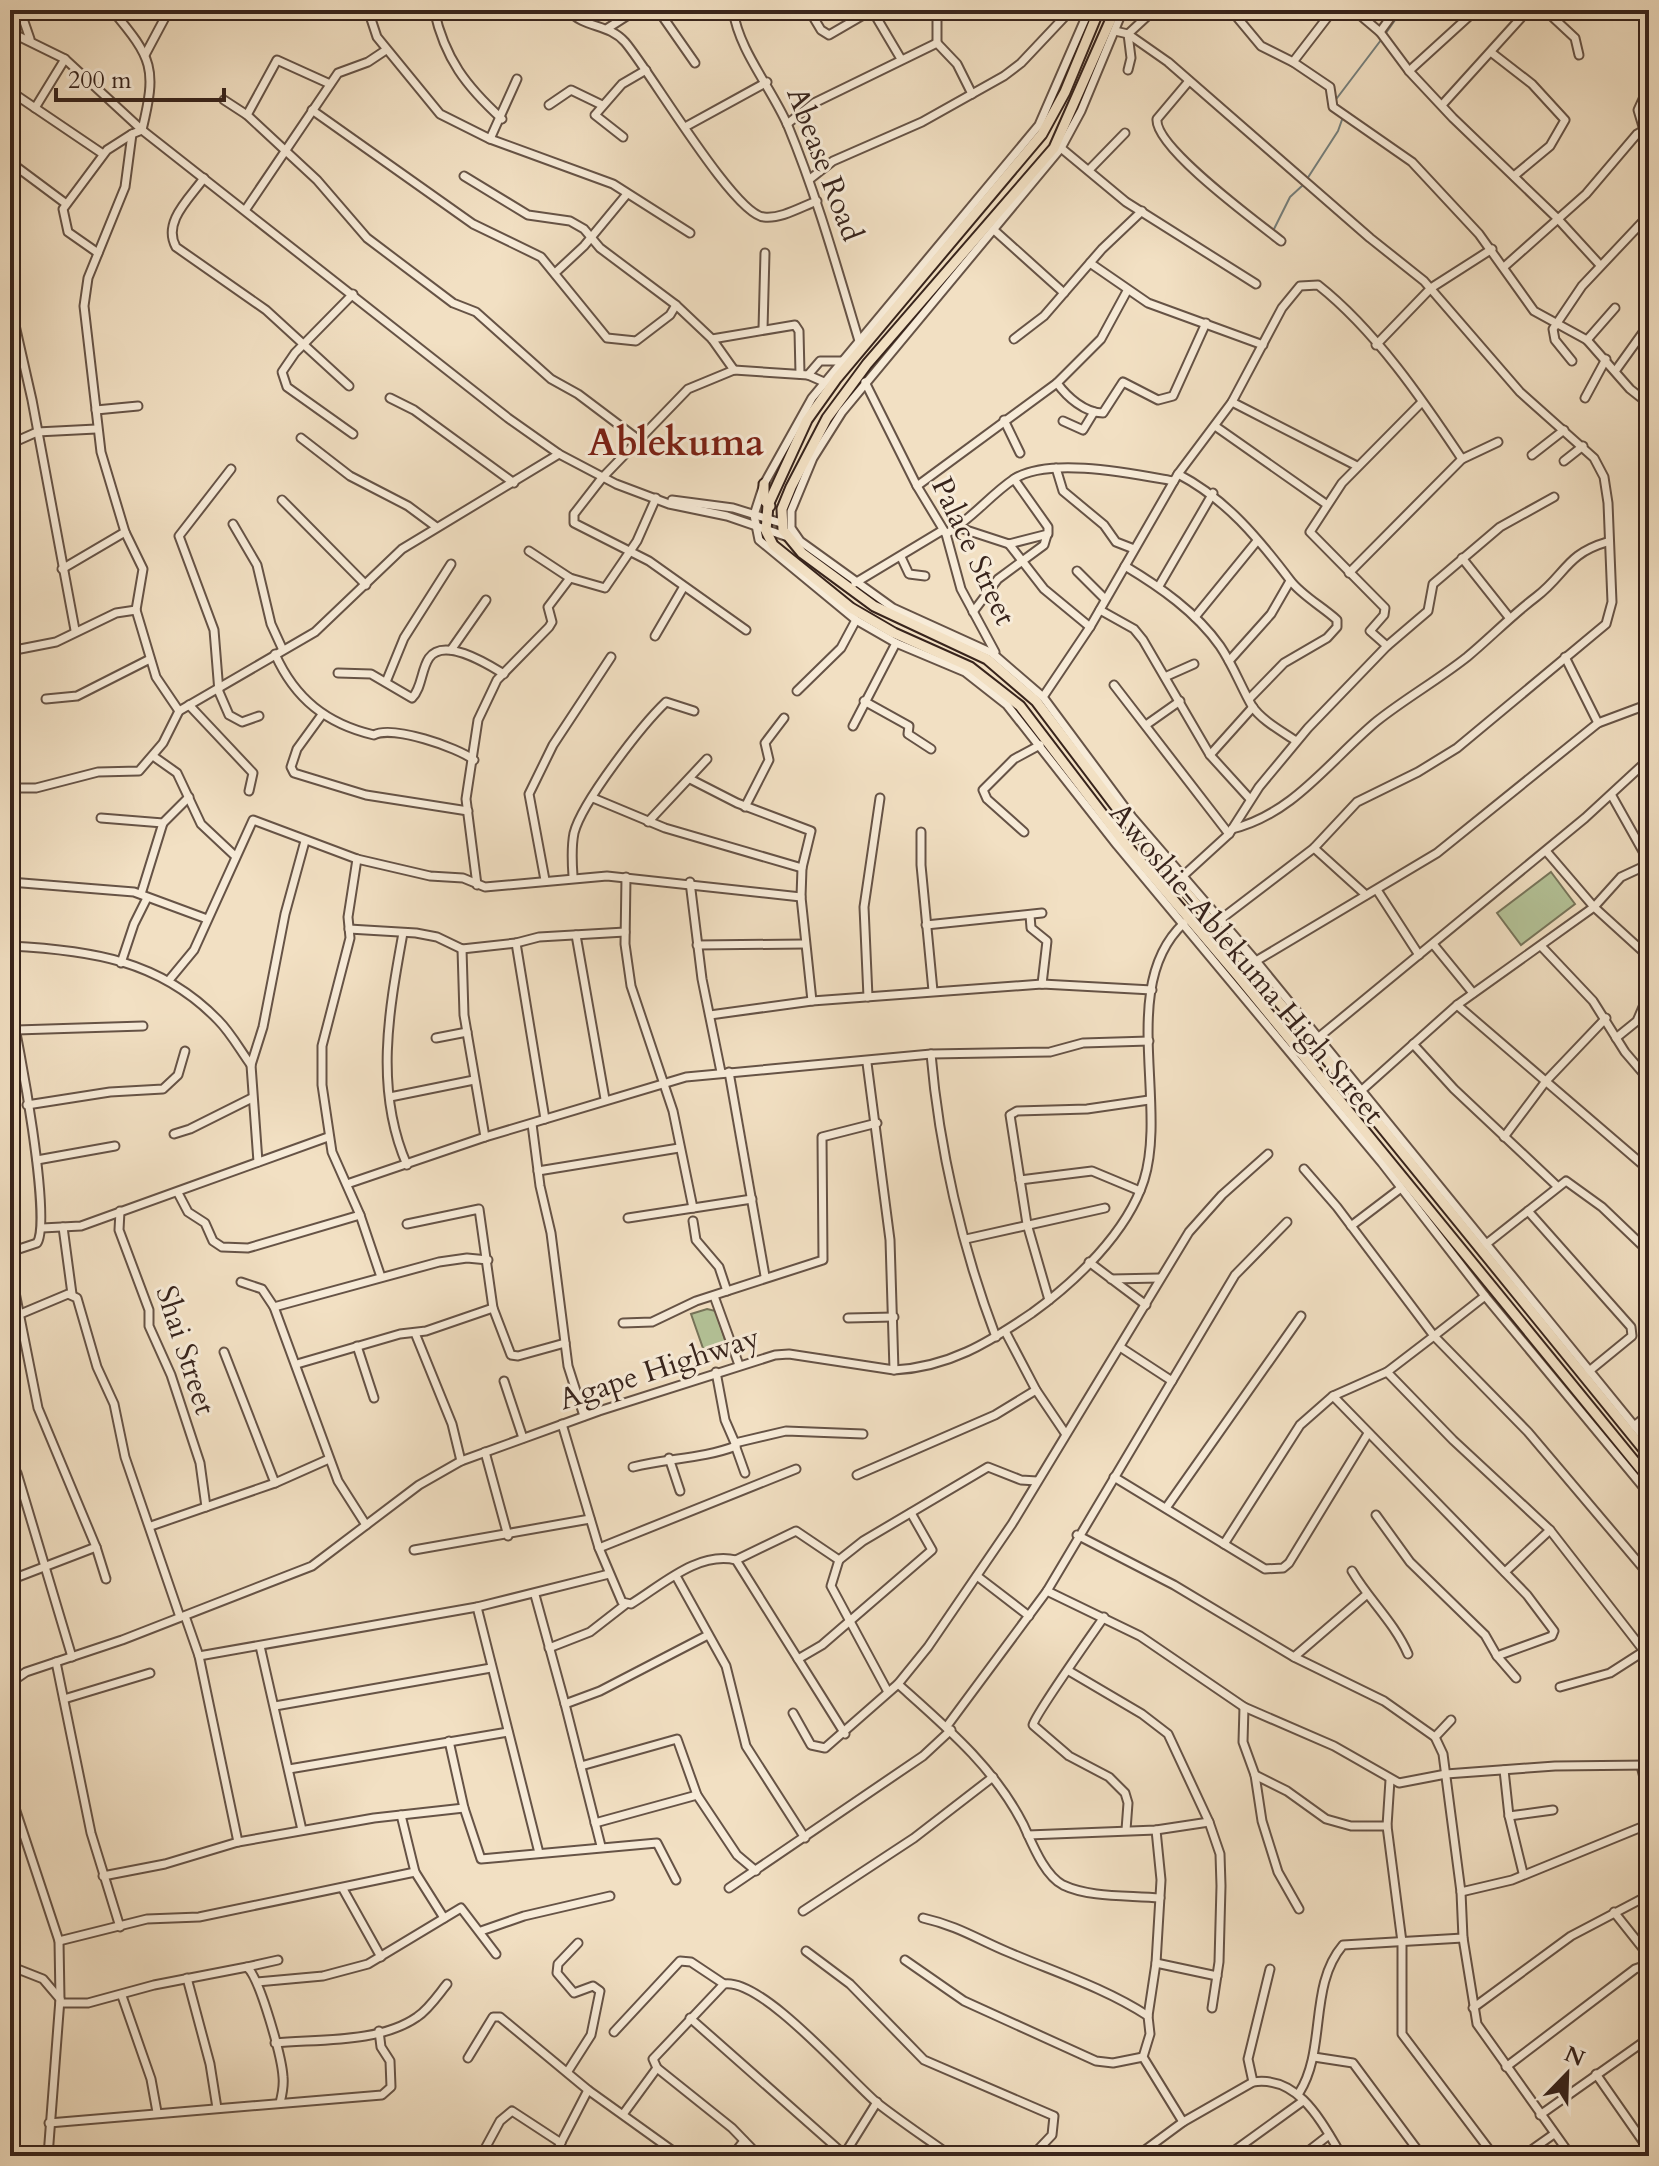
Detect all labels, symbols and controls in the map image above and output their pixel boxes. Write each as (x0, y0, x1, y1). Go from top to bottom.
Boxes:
scale bar (56, 52, 224, 102)
text: 200 m (68, 64, 132, 97)
street label: Abease Road (776, 81, 873, 247)
district label: Ablekuma (588, 417, 764, 469)
street label: Palace Street (921, 471, 1026, 632)
street label: Awoshie-Ablekuma High Street (1100, 794, 1394, 1133)
street label: Shai Street (145, 1281, 226, 1420)
street label: Agape Highway (554, 1317, 765, 1420)
north arrow (1527, 2034, 1607, 2114)
text: N (1560, 2039, 1589, 2074)

